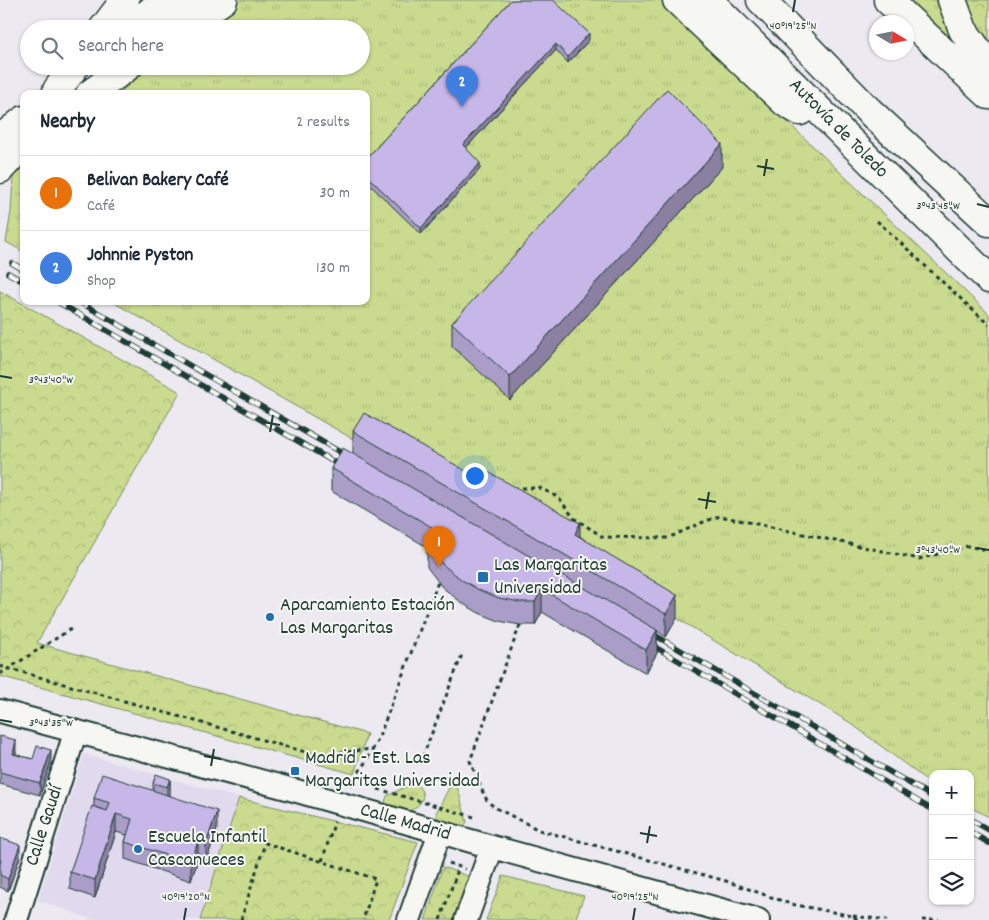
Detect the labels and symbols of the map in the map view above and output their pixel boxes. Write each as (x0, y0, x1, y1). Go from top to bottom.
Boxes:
north arrow (869, 15, 914, 60)
text: 40°19'25"N (770, 18, 816, 35)
pin: 2 (446, 66, 478, 107)
street label: Autovía de Toledo (782, 73, 894, 185)
text: 3°43'45"W (916, 198, 960, 215)
text: 3°43'40"W (29, 372, 73, 389)
your location (462, 463, 488, 489)
pin: 1 (423, 526, 455, 567)
text: 3°43'40"W (916, 542, 960, 559)
place label: Las Margaritas Universidad (494, 552, 607, 603)
marker: Las Margaritas Universidad (476, 570, 490, 584)
place label: Aparcamiento Estación Las Margaritas (280, 592, 455, 643)
marker: Aparcamiento Estación Las Margaritas (264, 611, 276, 623)
text: 3°43'35"W (29, 715, 73, 732)
place label: Madrid - Est. Las Margaritas Universidad (305, 745, 480, 796)
marker: Madrid - Est. Las Margaritas Universidad (289, 765, 301, 777)
street label: Calle Gaudí (19, 781, 72, 870)
street label: Calle Madrid (356, 797, 454, 849)
place label: Escuela Infantil Cascanueces (148, 824, 267, 875)
marker: Escuela Infantil Cascanueces (132, 843, 144, 855)
text: 40°19'20"N (162, 889, 210, 906)
text: 40°19'25"N (612, 889, 658, 906)

